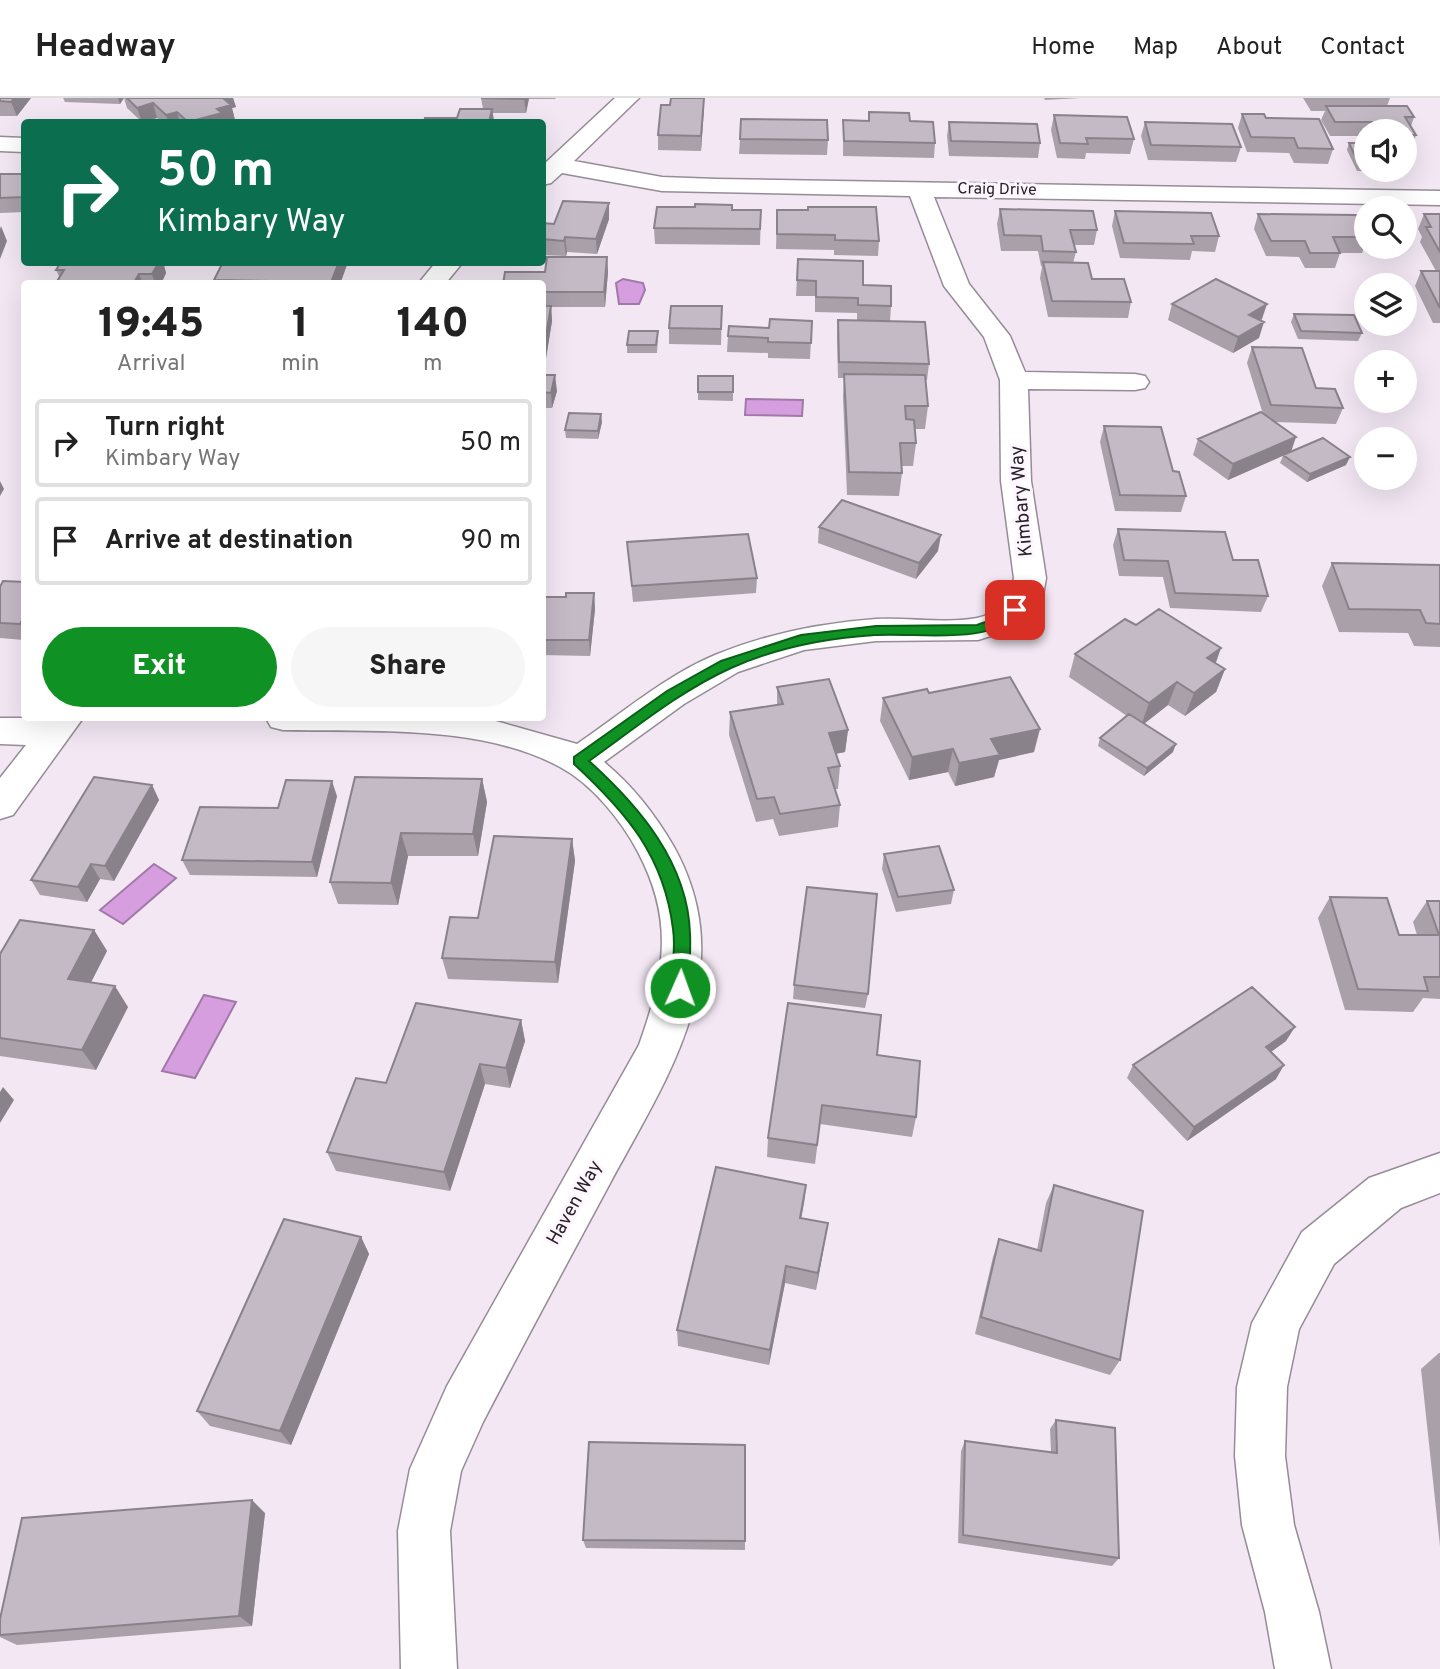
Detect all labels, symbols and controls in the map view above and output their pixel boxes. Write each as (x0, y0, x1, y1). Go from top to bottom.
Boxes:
text: Headway (35, 27, 176, 69)
text: Home (1031, 33, 1095, 63)
text: Map (1133, 33, 1178, 63)
text: About (1216, 33, 1282, 63)
text: Contact (1320, 33, 1405, 63)
map controls (1354, 119, 1417, 490)
button: sound (1354, 119, 1417, 182)
text: 50 m (157, 142, 274, 204)
icon: right (42, 147, 133, 238)
street label: Craig Drive (957, 179, 1037, 201)
button: search (1354, 196, 1417, 259)
text: Kimbary Way (157, 203, 345, 243)
button: layers (1354, 273, 1417, 336)
text: 19:45 (98, 299, 204, 352)
text: 1 (292, 299, 309, 352)
text: 140 (396, 299, 469, 352)
text: Arrival (117, 350, 185, 379)
text: min (281, 350, 320, 379)
text: m (423, 350, 442, 379)
button: + (1354, 350, 1417, 413)
text: Turn right (105, 412, 225, 445)
icon: right (46, 424, 84, 462)
text: 50 m (460, 427, 521, 460)
button: − (1354, 427, 1417, 490)
street label: Kimbary Way (1005, 444, 1039, 558)
text: Kimbary Way (105, 445, 240, 474)
icon: arrive (46, 522, 84, 560)
text: Arrive at destination (105, 525, 353, 558)
text: 90 m (461, 525, 521, 558)
pin (985, 580, 1045, 640)
icon: arrive (996, 591, 1034, 629)
button: Exit (42, 627, 277, 707)
button: Share (291, 627, 525, 707)
position arrow (643, 951, 717, 1025)
street label: Haven Way (542, 1157, 608, 1249)

